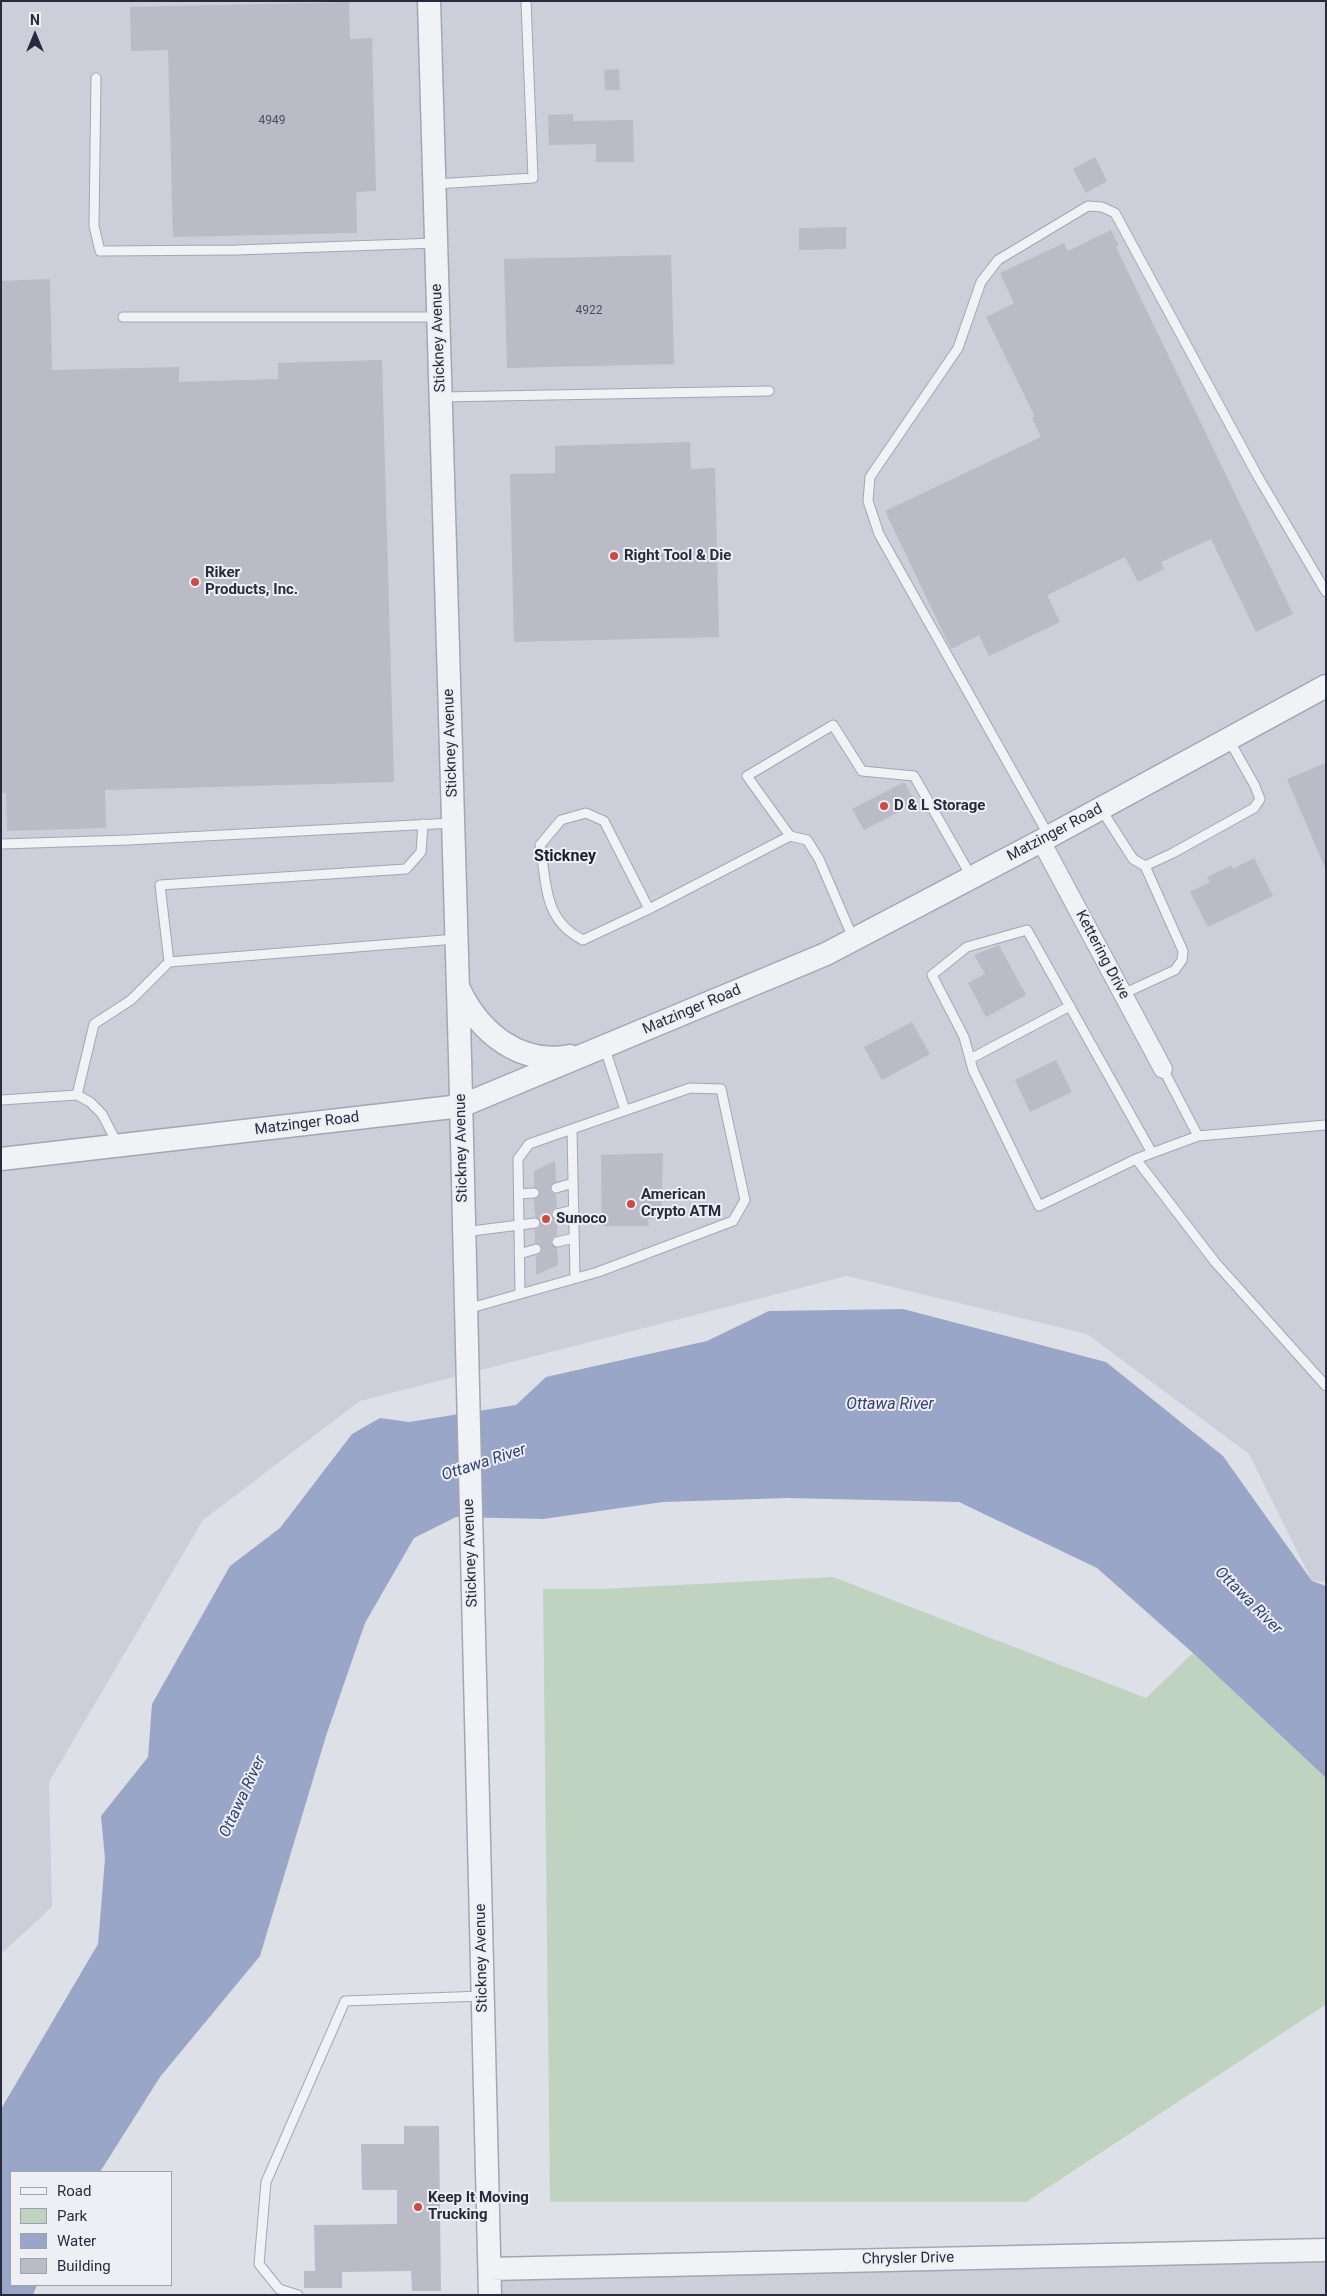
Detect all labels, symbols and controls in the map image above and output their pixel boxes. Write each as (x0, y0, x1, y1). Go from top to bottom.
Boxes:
north arrow (10, 10, 60, 60)
text: N (30, 12, 40, 28)
house number: 4949 (259, 114, 285, 128)
street label: Stickney Avenue (428, 283, 450, 393)
house number: 4922 (576, 304, 602, 318)
place label: Right Tool & Die (624, 547, 731, 565)
marker: Right Tool & Die (608, 550, 620, 562)
place label: Riker Products, Inc. (205, 564, 298, 599)
marker: Riker Products, Inc. (189, 576, 201, 588)
street label: Stickney Avenue (440, 688, 462, 798)
place label: D & L Storage (894, 797, 985, 815)
marker: D & L Storage (878, 800, 890, 812)
street label: Matzinger Road (1004, 800, 1106, 866)
district label: Stickney (534, 847, 596, 867)
street label: Kettering Drive (1071, 908, 1133, 1002)
street label: Matzinger Road (640, 981, 744, 1039)
street label: Stickney Avenue (452, 1093, 472, 1203)
street label: Matzinger Road (254, 1109, 360, 1139)
place label: American Crypto ATM (641, 1186, 721, 1221)
marker: American Crypto ATM (625, 1198, 637, 1210)
place label: Sunoco (556, 1210, 607, 1228)
marker: Sunoco (540, 1213, 552, 1225)
water label: Ottawa River (846, 1395, 934, 1415)
water label: Ottawa River (439, 1440, 529, 1486)
street label: Stickney Avenue (460, 1498, 482, 1608)
water label: Ottawa River (1210, 1563, 1286, 1639)
water label: Ottawa River (216, 1753, 270, 1841)
street label: Stickney Avenue (472, 1903, 492, 2013)
legend (10, 2171, 172, 2286)
text: Road (57, 2182, 91, 2200)
place label: Keep It Moving Trucking (428, 2189, 529, 2224)
marker: Keep It Moving Trucking (412, 2201, 424, 2213)
text: Park (57, 2207, 87, 2225)
text: Water (57, 2232, 96, 2250)
street label: Chrysler Drive (862, 2249, 954, 2269)
text: Building (57, 2257, 111, 2275)

